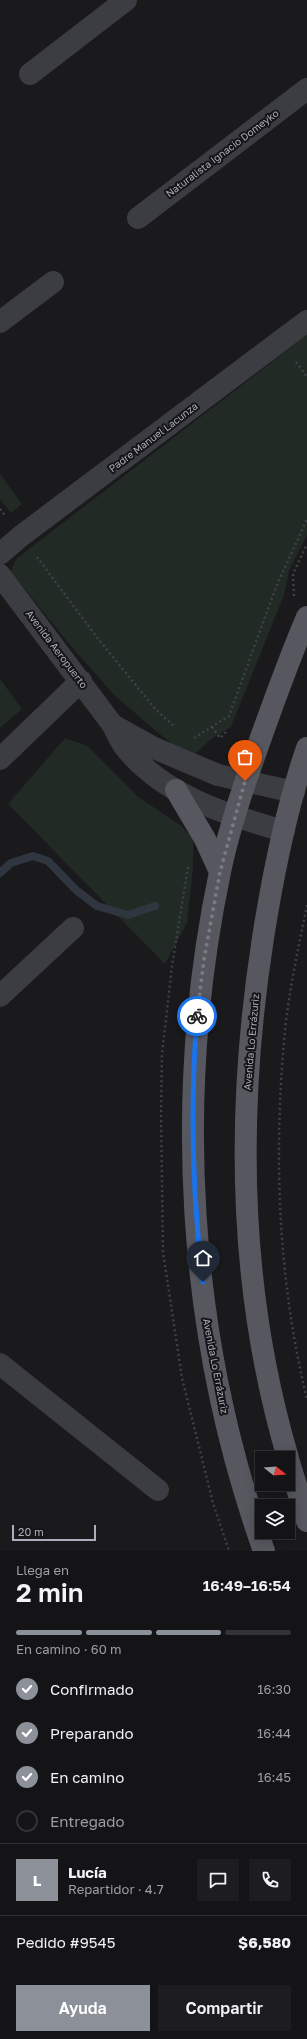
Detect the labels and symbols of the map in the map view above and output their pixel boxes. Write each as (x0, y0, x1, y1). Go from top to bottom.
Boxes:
street label: Naturalista Ignacio Domeyko (163, 107, 281, 199)
street label: Padre Manuel Lacunza (106, 400, 200, 474)
street label: Avenida Aeropuerto (24, 608, 90, 690)
pin (228, 740, 262, 781)
street label: Avenida Lo Errázuriz (241, 993, 261, 1091)
courier (177, 996, 217, 1036)
pin (186, 1241, 220, 1282)
street label: Avenida Lo Errázuriz (201, 1317, 231, 1415)
north arrow (255, 1451, 295, 1491)
scale bar (12, 1523, 96, 1542)

